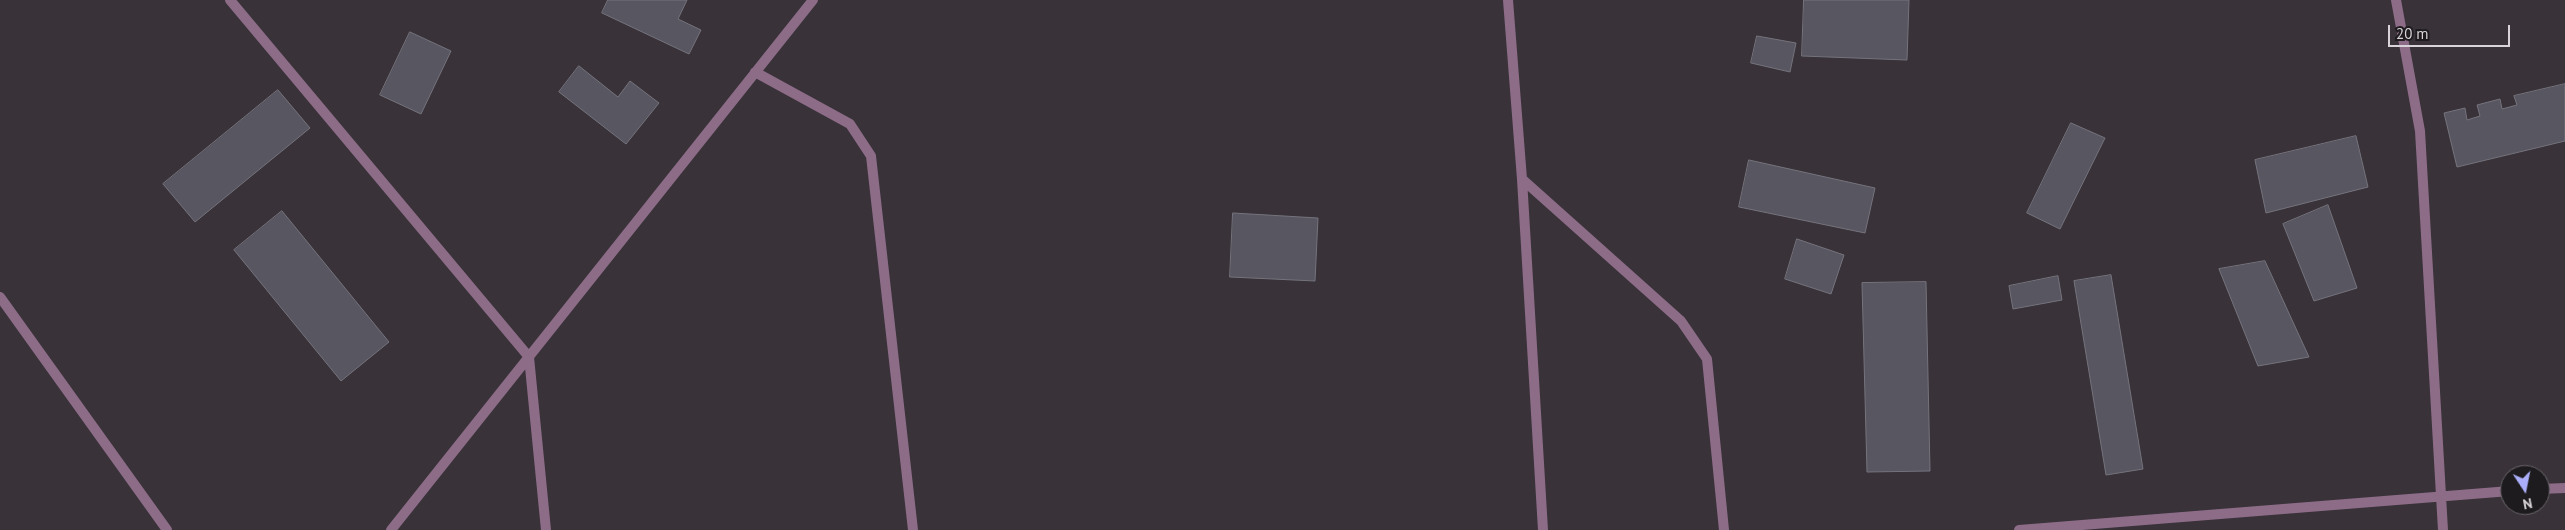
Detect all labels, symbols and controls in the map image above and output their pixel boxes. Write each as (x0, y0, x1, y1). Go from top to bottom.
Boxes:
scale bar (2390, 15, 2512, 47)
text: 20 m (2396, 24, 2429, 43)
north arrow (2500, 465, 2550, 515)
text: N (2521, 494, 2534, 513)

